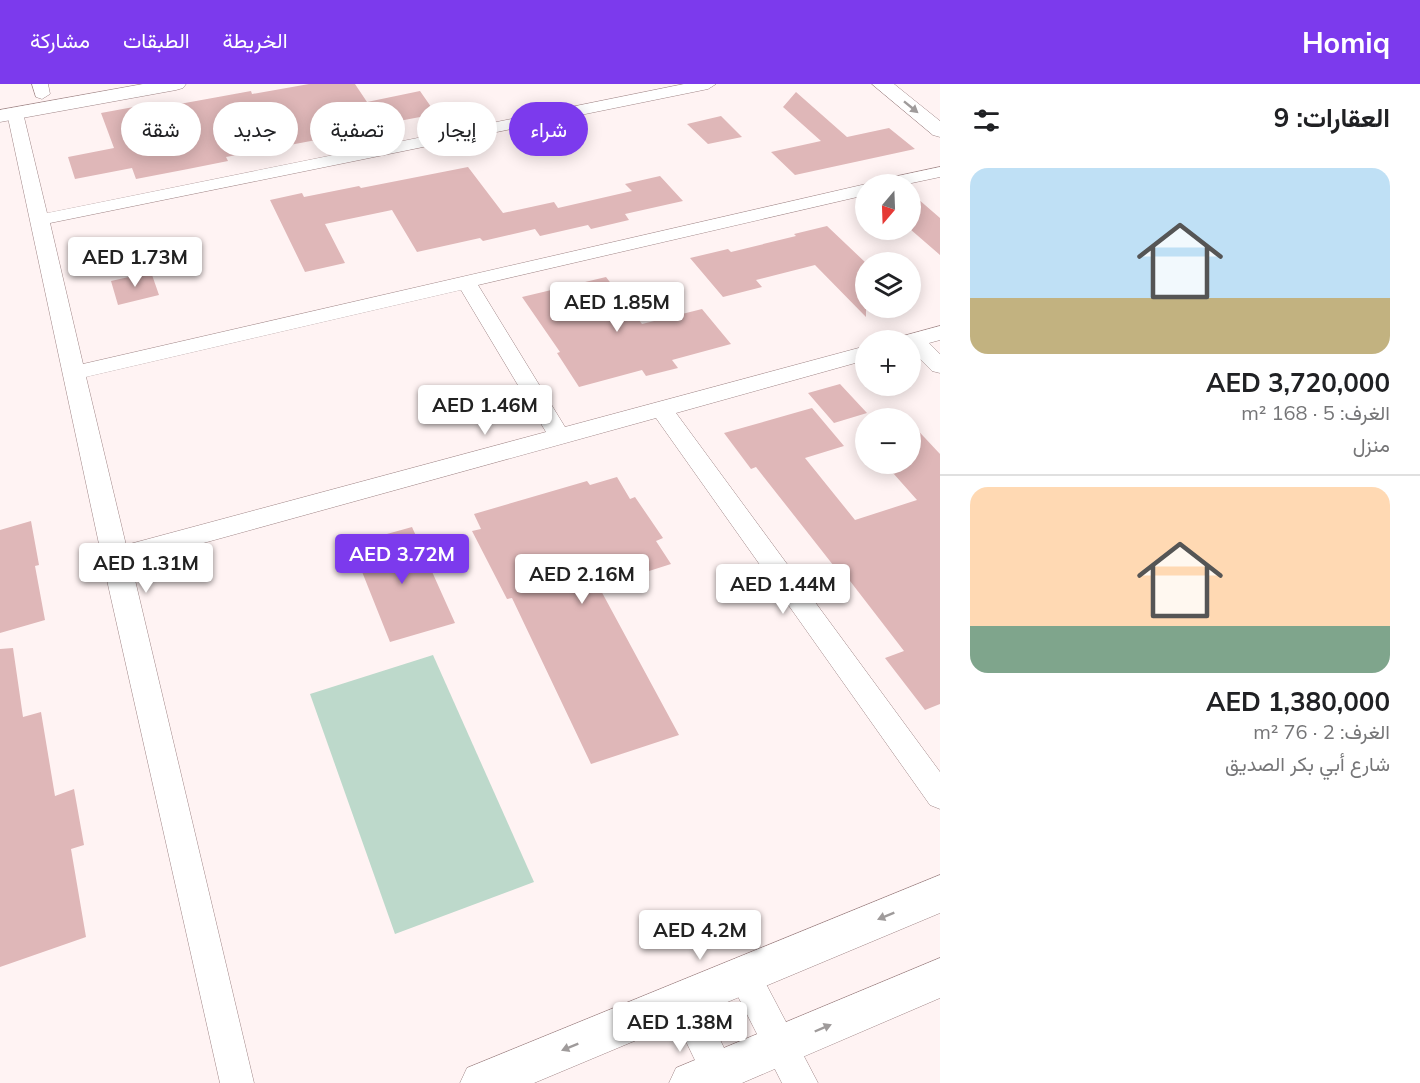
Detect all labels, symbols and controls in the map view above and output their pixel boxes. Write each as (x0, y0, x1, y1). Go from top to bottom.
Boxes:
text: Homiq (1302, 25, 1390, 60)
text: مشاركة (30, 27, 90, 53)
text: الطبقات (123, 27, 190, 53)
text: الخريطة (223, 27, 288, 53)
one-way arrow (903, 101, 919, 114)
text: العقارات: 9 (1274, 101, 1390, 134)
chip: شقة (121, 102, 201, 156)
chip: جديد (213, 102, 298, 156)
chip: تصفية (310, 102, 405, 156)
chip: إيجار (417, 102, 497, 156)
chip: شراء (509, 102, 588, 156)
icon: filters (970, 104, 1003, 137)
north arrow (855, 174, 921, 240)
map controls (855, 174, 921, 474)
icon: home (1126, 207, 1234, 315)
pin: AED 1.73M (66, 237, 204, 288)
text: AED 1.73M (82, 244, 188, 269)
button: layers (855, 252, 921, 318)
pin: AED 1.85M (548, 282, 686, 333)
text: AED 1.85M (564, 289, 670, 314)
button: + (855, 330, 921, 396)
text: AED 3,720,000 (1206, 366, 1390, 399)
pin: AED 1.46M (416, 385, 554, 436)
text: AED 1.46M (432, 392, 538, 417)
text: الغرف: 5 · 168 m² (1241, 400, 1390, 425)
button: − (855, 408, 921, 474)
text: منزل (1353, 432, 1390, 457)
icon: home (1126, 526, 1234, 634)
pin: AED 3.72M (333, 534, 471, 585)
text: AED 3.72M (349, 541, 455, 566)
pin: AED 1.31M (77, 543, 215, 594)
text: AED 1.31M (93, 550, 199, 575)
pin: AED 2.16M (513, 554, 651, 605)
text: AED 2.16M (529, 561, 635, 586)
pin: AED 1.44M (714, 564, 852, 615)
text: AED 1.44M (730, 571, 836, 596)
text: AED 1,380,000 (1206, 685, 1390, 718)
text: الغرف: 2 · 76 m² (1253, 719, 1390, 744)
text: شارع أبي بكر الصديق (1225, 751, 1390, 776)
pin: AED 4.2M (638, 910, 762, 961)
one-way arrow (877, 912, 895, 921)
text: AED 4.2M (653, 917, 747, 942)
pin: AED 1.38M (611, 1002, 749, 1053)
text: AED 1.38M (627, 1009, 733, 1034)
one-way arrow (814, 1023, 832, 1032)
one-way arrow (561, 1043, 579, 1052)

